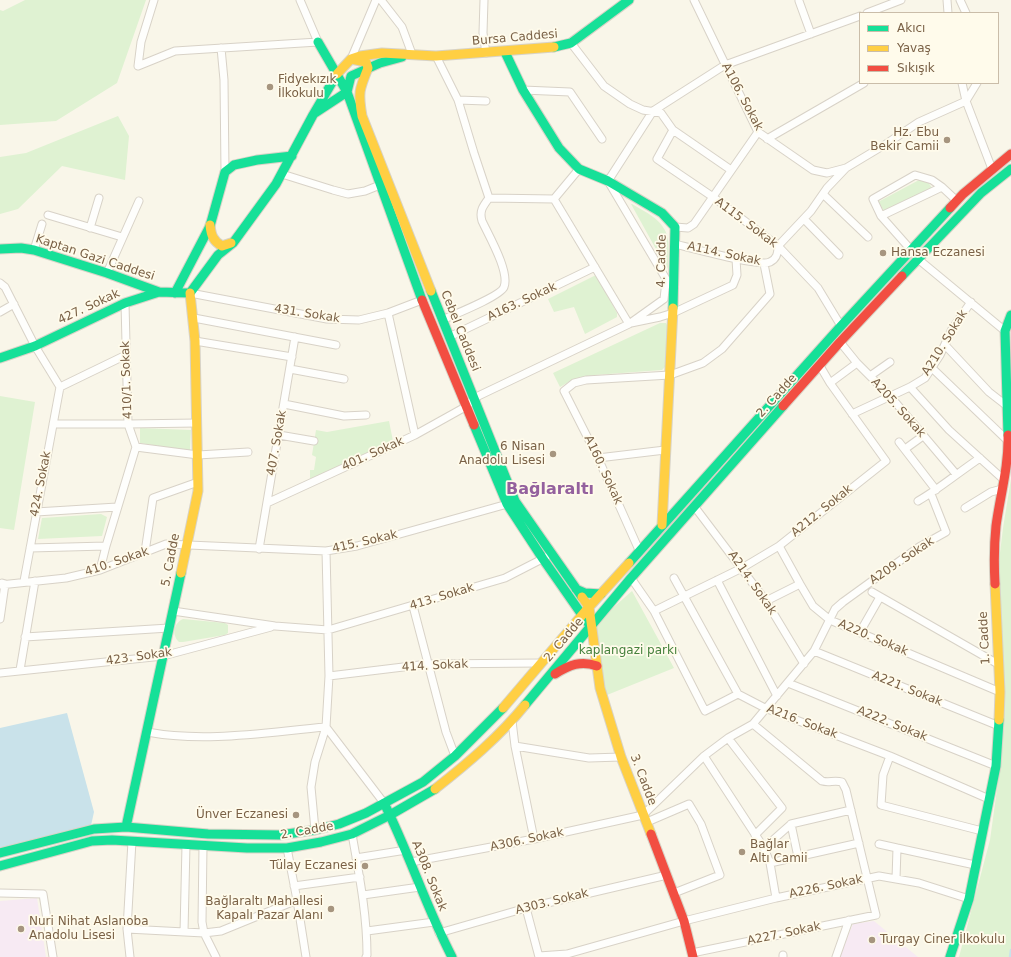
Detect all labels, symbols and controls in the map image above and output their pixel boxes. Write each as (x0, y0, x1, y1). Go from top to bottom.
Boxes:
legend (859, 12, 999, 84)
text: Akıcı (897, 21, 925, 35)
street label: Bursa Caddesi (471, 27, 559, 49)
text: Yavaş (897, 41, 931, 55)
street label: A106. Sokak (718, 61, 766, 133)
text: Sıkışık (897, 61, 935, 75)
place label: Fidyekızık İlkokulu (278, 73, 336, 101)
marker: Fidyekızık İlkokulu (265, 82, 275, 92)
place label: Hz. Ebu Bekir Camii (870, 126, 939, 154)
marker: Hz. Ebu Bekir Camii (942, 135, 952, 145)
street label: A115. Sokak (712, 195, 780, 251)
street label: Kaptan Gazi Caddesi (34, 232, 156, 284)
street label: 4. Cadde (654, 234, 670, 288)
street label: A114. Sokak (686, 239, 762, 269)
place label: Hansa Eczanesi (891, 246, 985, 260)
marker: Hansa Eczanesi (878, 248, 888, 258)
street label: A163. Sokak (485, 280, 559, 324)
street label: 427. Sokak (56, 286, 122, 328)
street label: Cebel Caddesi (437, 289, 483, 373)
street label: 431. Sokak (273, 302, 341, 326)
street label: A210. Sokak (919, 307, 971, 379)
street label: 410/1. Sokak (118, 341, 136, 419)
street label: 2. Cadde (754, 371, 800, 421)
street label: A205. Sokak (868, 375, 928, 441)
street label: 407. Sokak (264, 409, 290, 477)
street label: A160. Sokak (581, 433, 625, 507)
street label: 401. Sokak (340, 434, 406, 474)
place label: 6 Nisan Anadolu Lisesi (459, 440, 545, 468)
marker: 6 Nisan Anadolu Lisesi (548, 449, 558, 459)
street label: 424. Sokak (28, 450, 54, 518)
district label: Bağlaraltı (506, 480, 594, 500)
street label: A212. Sokak (788, 482, 856, 540)
street label: 415. Sokak (331, 528, 399, 556)
street label: 5. Cadde (159, 532, 183, 588)
street label: A209. Sokak (867, 534, 937, 588)
street label: 410. Sokak (83, 544, 151, 580)
street label: A214. Sokak (725, 548, 779, 618)
street label: 413. Sokak (408, 580, 476, 614)
street label: 1. Cadde (976, 611, 994, 665)
street label: 2. Cadde (541, 615, 587, 665)
street label: A220. Sokak (836, 617, 910, 659)
park label: kaplangazi parkı (579, 644, 677, 658)
street label: 423. Sokak (105, 645, 173, 669)
street label: 414. Sokak (401, 657, 469, 675)
street label: A221. Sokak (870, 668, 944, 710)
street label: A216. Sokak (765, 702, 839, 742)
street label: A222. Sokak (855, 703, 929, 745)
street label: 3. Cadde (627, 752, 659, 808)
place label: Ünver Eczanesi (196, 808, 288, 822)
marker: Ünver Eczanesi (291, 810, 301, 820)
street label: 2. Cadde (279, 819, 335, 843)
street label: A306. Sokak (489, 825, 565, 855)
place label: Bağlar Altı Camii (750, 838, 807, 866)
street label: A308. Sokak (408, 839, 450, 913)
marker: Bağlar Altı Camii (737, 847, 747, 857)
place label: Tülay Eczanesi (270, 859, 357, 873)
marker: Tülay Eczanesi (360, 861, 370, 871)
street label: A226. Sokak (788, 872, 864, 902)
street label: A303. Sokak (514, 886, 590, 918)
place label: Bağlaraltı Mahallesi Kapalı Pazar Alanı (205, 895, 323, 923)
marker: Bağlaraltı Mahallesi Kapalı Pazar Alanı (326, 904, 336, 914)
place label: Nuri Nihat Aslanoba Anadolu Lisesi (29, 915, 149, 943)
street label: A227. Sokak (746, 919, 822, 949)
marker: Nuri Nihat Aslanoba Anadolu Lisesi (16, 924, 26, 934)
place label: Turgay Ciner İlkokulu (880, 933, 1005, 947)
marker: Turgay Ciner İlkokulu (867, 935, 877, 945)

